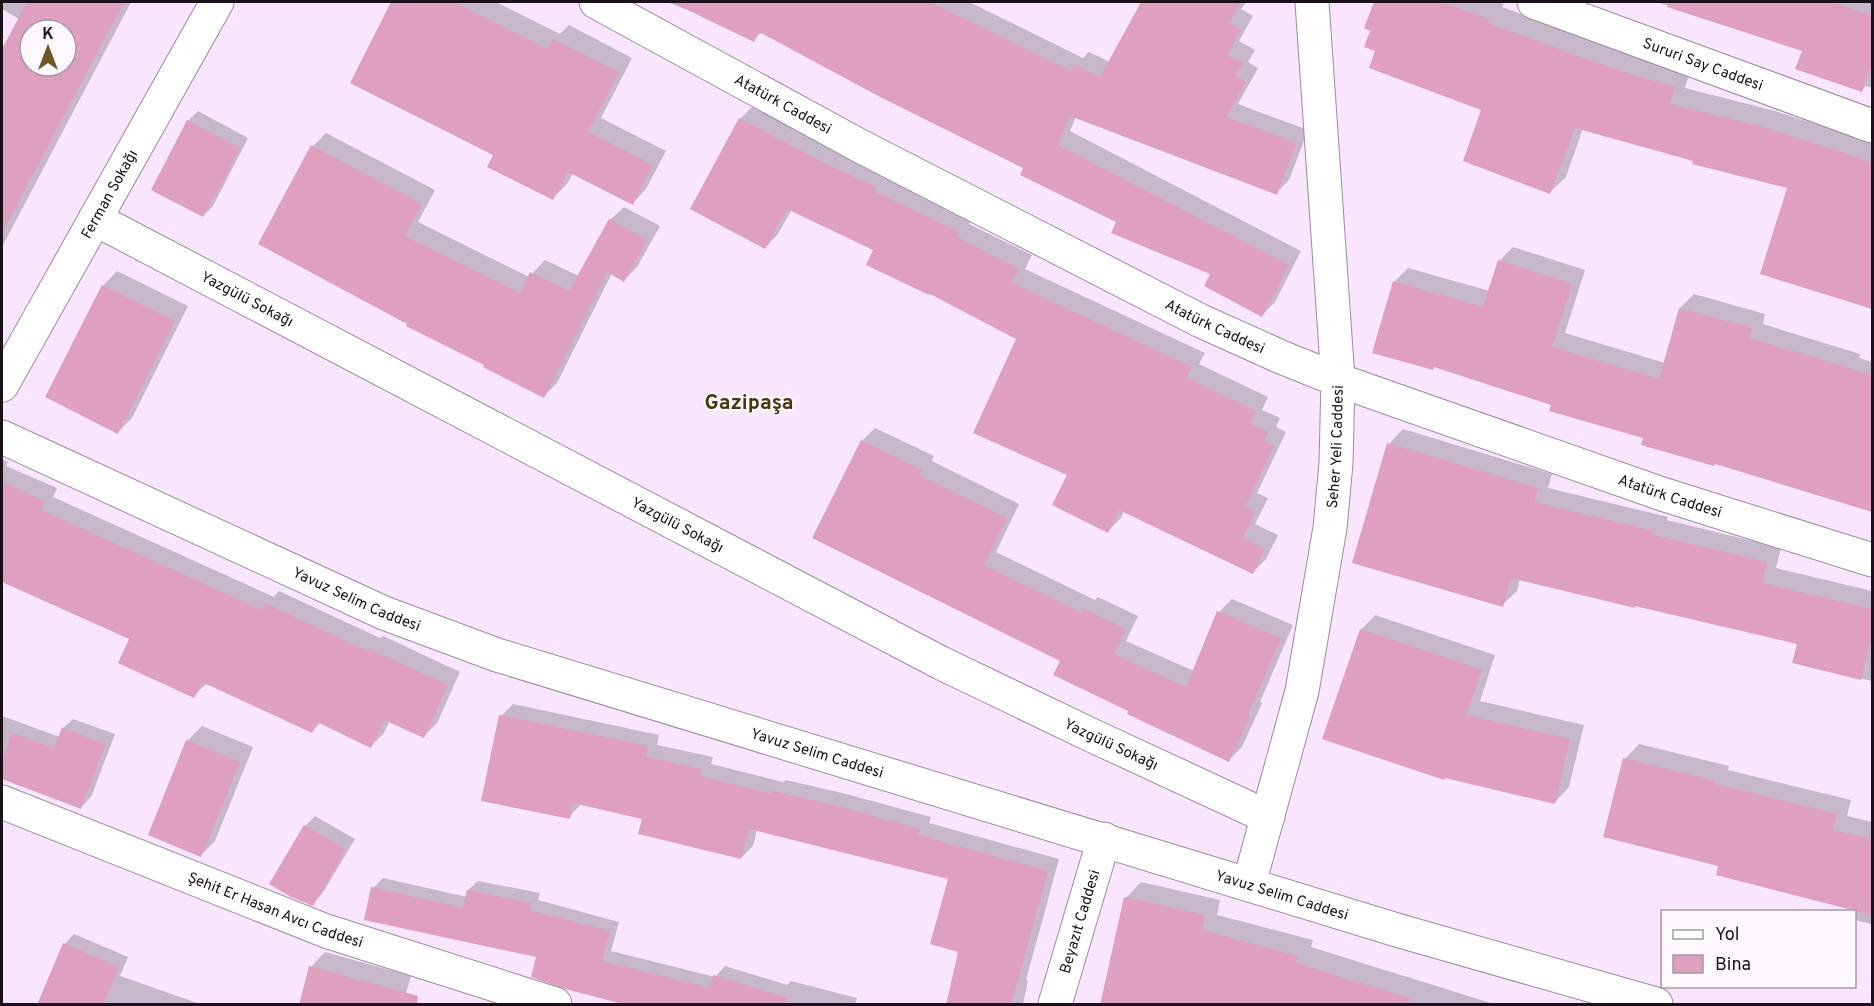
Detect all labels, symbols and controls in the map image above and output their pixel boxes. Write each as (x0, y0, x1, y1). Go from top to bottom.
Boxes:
north arrow (18, 18, 78, 78)
text: K (42, 25, 54, 45)
street label: Sururi Say Caddesi (1640, 35, 1765, 96)
street label: Atatürk Caddesi (730, 71, 834, 140)
street label: Ferman Sokağı (78, 147, 143, 243)
street label: Yazgülü Sokağı (197, 268, 296, 332)
street label: Atatürk Caddesi (1161, 296, 1267, 359)
street label: Seher Yeli Caddesi (1324, 385, 1349, 509)
district label: Gazipaşa (704, 390, 794, 417)
street label: Atatürk Caddesi (1615, 471, 1724, 523)
street label: Yazgülü Sokağı (627, 494, 726, 558)
street label: Yavuz Selim Caddesi (289, 564, 423, 637)
street label: Yazgülü Sokağı (1060, 715, 1161, 776)
street label: Yavuz Selim Caddesi (748, 725, 886, 784)
street label: Yavuz Selim Caddesi (1213, 867, 1350, 926)
street label: Beyazıt Caddesi (1057, 868, 1105, 976)
street label: Şehit Er Hasan Avcı Caddesi (185, 869, 365, 953)
legend (1661, 910, 1856, 988)
text: Yol (1715, 924, 1740, 947)
text: Bina (1715, 954, 1751, 977)

